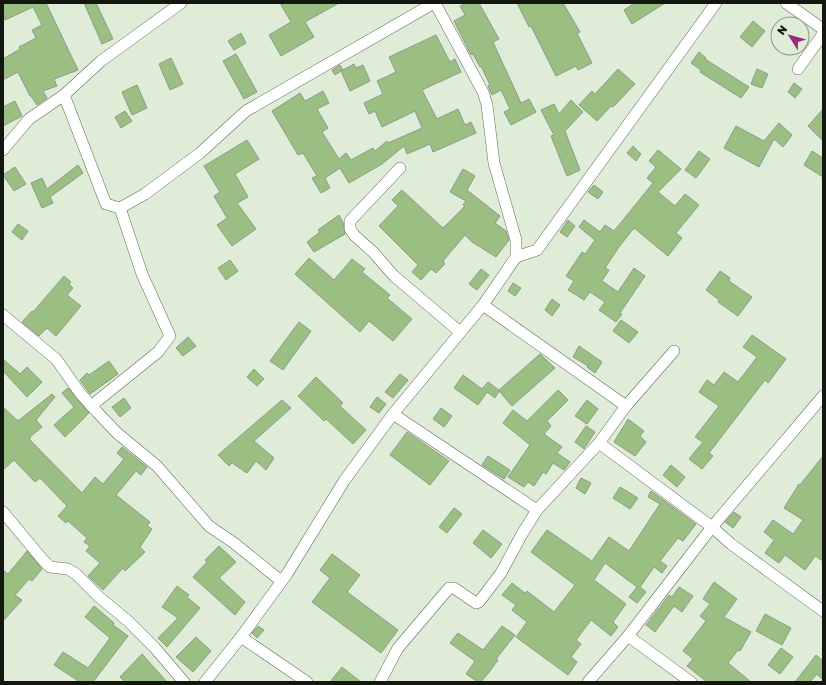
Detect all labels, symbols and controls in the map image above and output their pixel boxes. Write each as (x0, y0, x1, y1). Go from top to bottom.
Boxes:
north arrow (770, 16, 810, 56)
text: N (774, 22, 789, 37)

